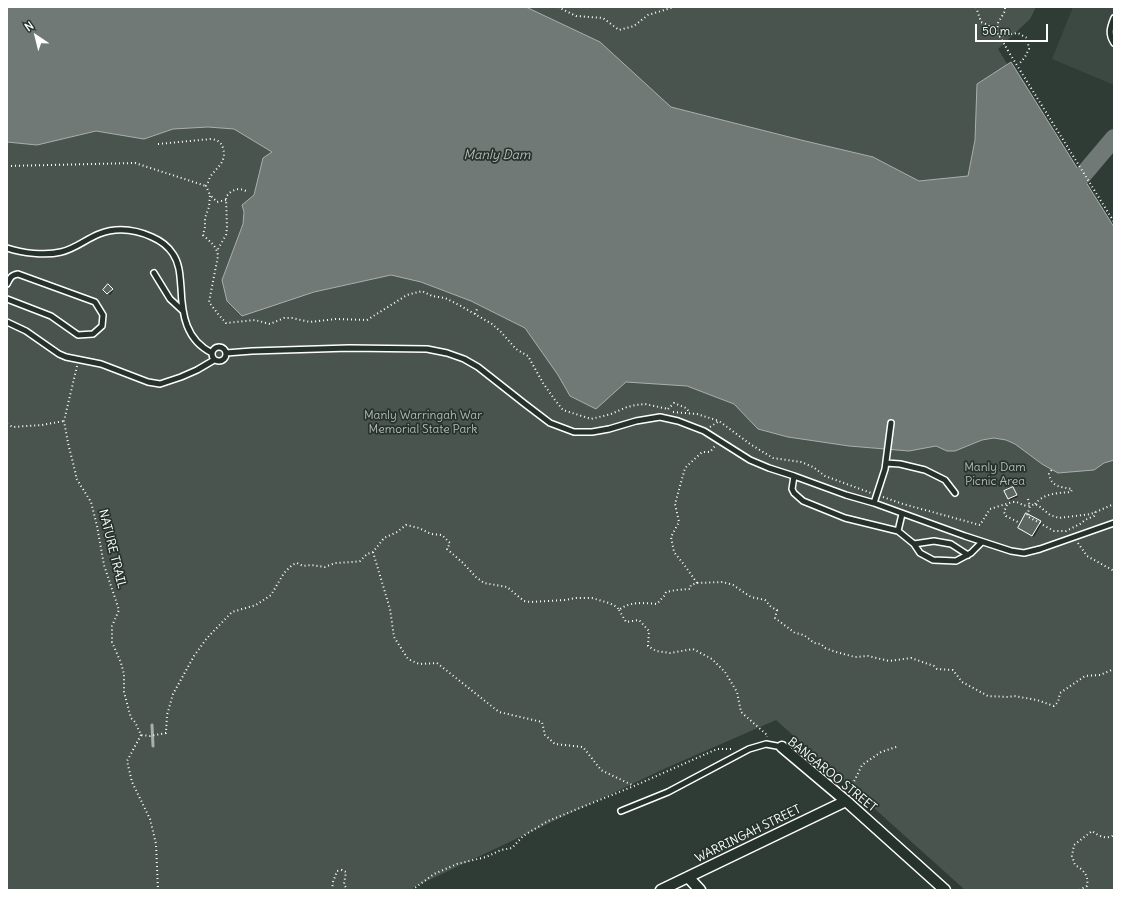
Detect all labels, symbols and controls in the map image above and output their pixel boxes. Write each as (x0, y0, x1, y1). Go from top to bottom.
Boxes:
north arrow (16, 16, 56, 56)
scale bar (977, 16, 1050, 42)
text: N (22, 18, 36, 34)
text: 50 m (982, 23, 1010, 38)
water label: Manly Dam (464, 147, 530, 163)
park label: Manly Warringah War Memorial State Park (364, 409, 482, 437)
park label: Manly Dam Picnic Area (964, 461, 1026, 489)
street label: NATURE TRAIL (95, 508, 129, 590)
street label: BANGAROO STREET (785, 735, 879, 815)
street label: WARRINGAH STREET (693, 802, 803, 866)

